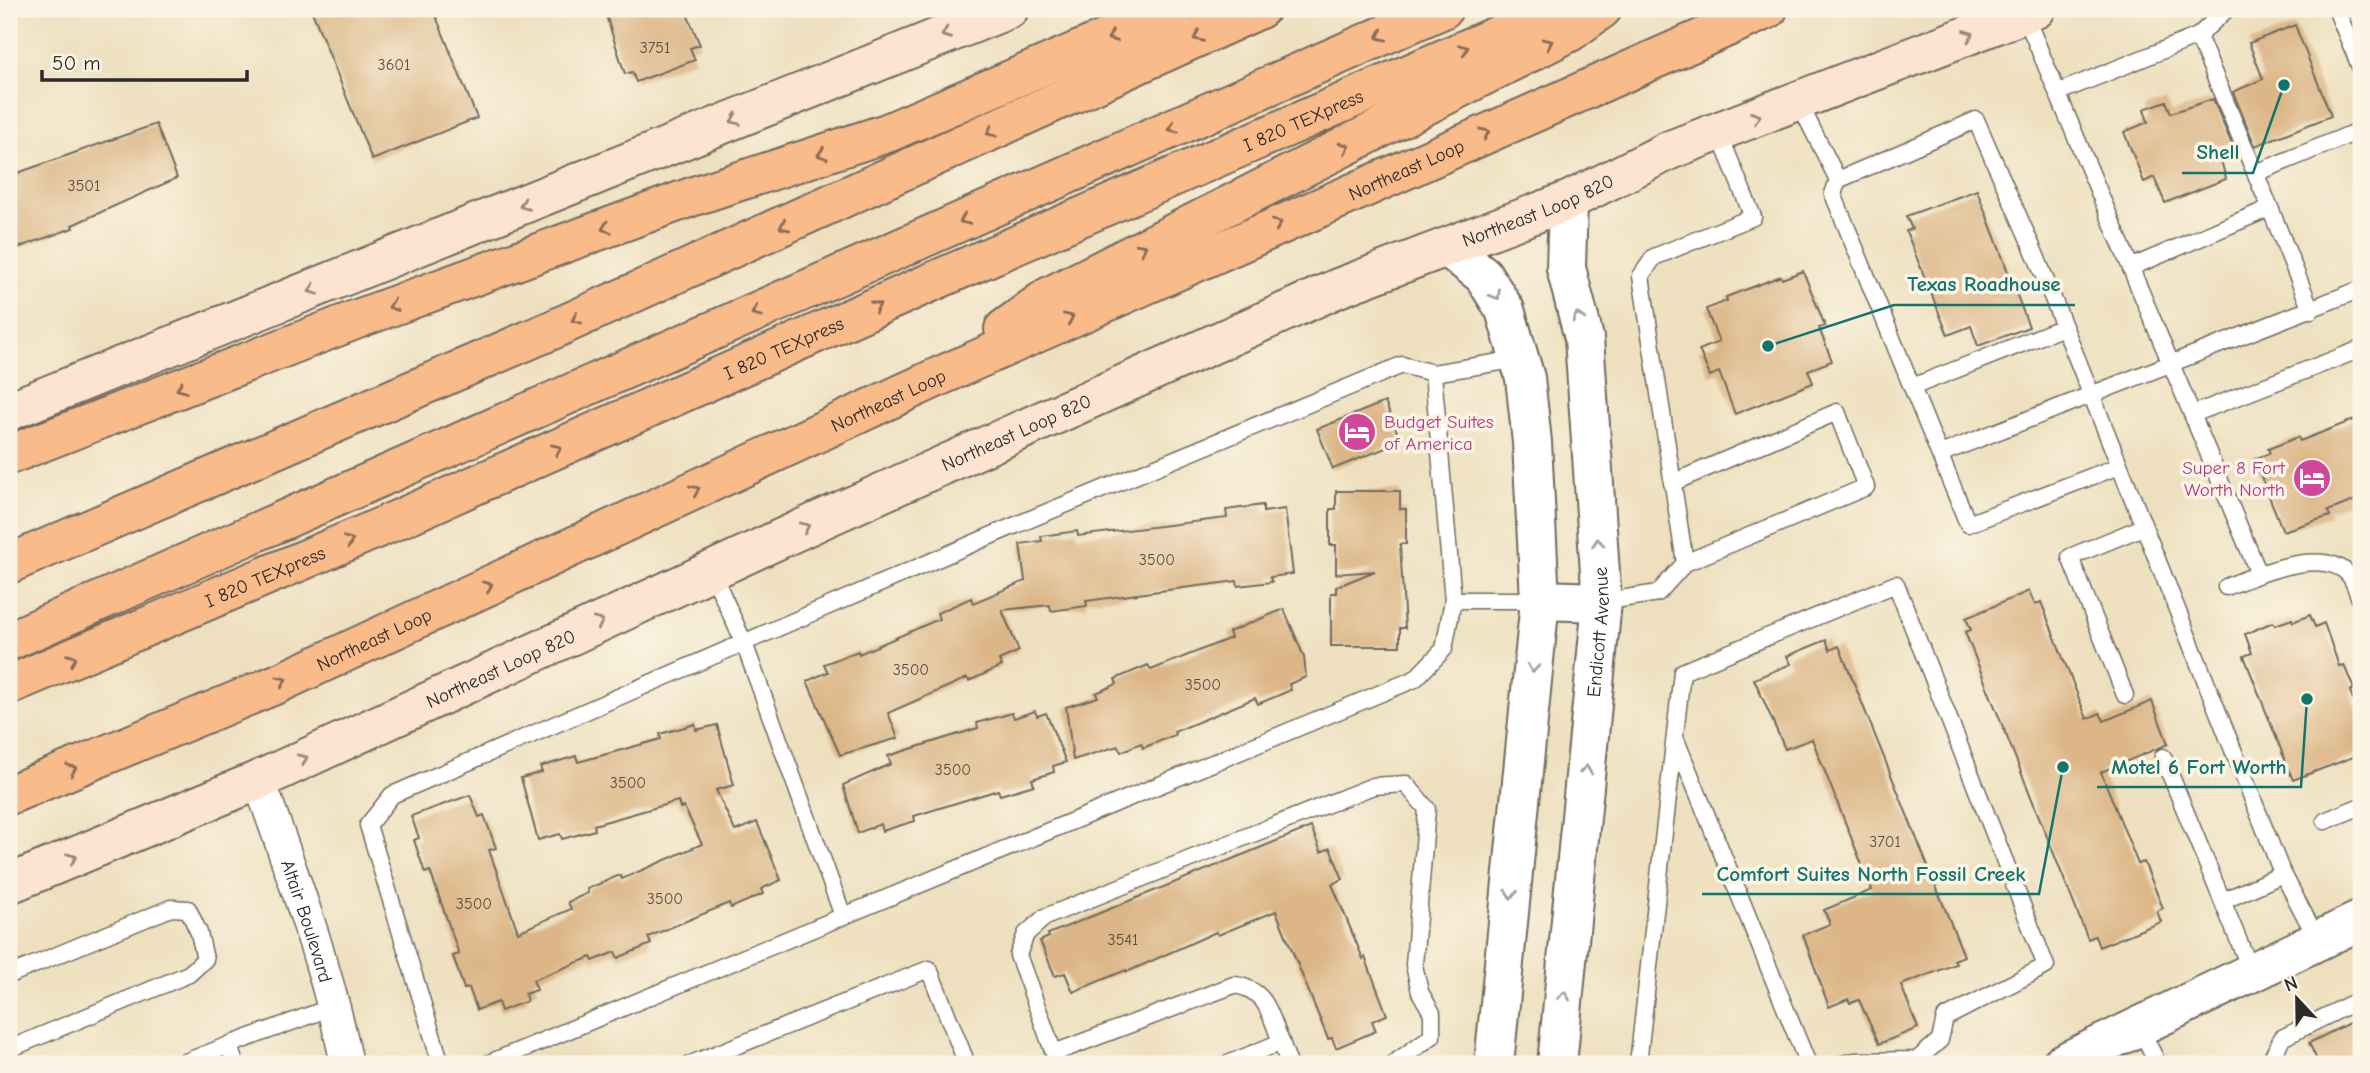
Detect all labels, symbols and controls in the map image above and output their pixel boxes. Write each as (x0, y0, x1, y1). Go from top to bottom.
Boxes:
one-way arrow (941, 26, 953, 40)
one-way arrow (1375, 28, 1388, 42)
one-way arrow (1107, 29, 1120, 43)
one-way arrow (1193, 29, 1205, 43)
one-way arrow (1962, 29, 1974, 43)
one-way arrow (1541, 37, 1553, 51)
scale bar (42, 38, 247, 82)
house number: 3751 (640, 39, 670, 57)
one-way arrow (1458, 44, 1470, 58)
text: 50 m (52, 51, 101, 75)
house number: 3601 (378, 56, 410, 74)
street label: I 820 TEXpress (1240, 85, 1367, 157)
one-way arrow (730, 111, 742, 125)
one-way arrow (1750, 111, 1762, 125)
one-way arrow (1167, 120, 1180, 134)
one-way arrow (986, 124, 998, 138)
one-way arrow (1478, 127, 1490, 141)
callout: Shell (2182, 131, 2253, 173)
street label: Northeast Loop (1345, 135, 1468, 206)
text: Shell (2197, 140, 2239, 164)
one-way arrow (1338, 141, 1351, 155)
one-way arrow (816, 146, 828, 160)
street label: Northeast Loop 820 (1459, 170, 1618, 252)
house number: 3501 (68, 177, 100, 195)
one-way arrow (519, 197, 531, 211)
one-way arrow (959, 212, 972, 226)
one-way arrow (779, 218, 791, 232)
one-way arrow (1269, 218, 1282, 232)
one-way arrow (601, 219, 613, 233)
one-way arrow (1135, 242, 1147, 256)
callout: Texas Roadhouse (1894, 263, 2075, 305)
text: Texas Roadhouse (1907, 272, 2061, 296)
one-way arrow (308, 281, 320, 295)
one-way arrow (1487, 288, 1500, 301)
one-way arrow (387, 298, 399, 312)
one-way arrow (869, 300, 881, 314)
one-way arrow (751, 304, 763, 318)
one-way arrow (571, 311, 584, 325)
one-way arrow (1572, 311, 1587, 323)
street label: I 820 TEXpress (721, 312, 847, 385)
one-way arrow (1062, 312, 1074, 326)
street label: Northeast Loop (828, 365, 950, 437)
one-way arrow (175, 379, 187, 393)
street label: Northeast Loop 820 (938, 390, 1095, 476)
hotel icon: Budget Suites of America (1336, 411, 1378, 453)
place label: Budget Suites of America (1384, 411, 1494, 455)
one-way arrow (549, 443, 562, 457)
place label: Super 8 Fort Worth North (2182, 457, 2286, 501)
hotel icon: Super 8 Fort Worth North (2291, 457, 2333, 499)
one-way arrow (688, 484, 700, 498)
one-way arrow (798, 521, 810, 535)
one-way arrow (341, 535, 354, 549)
one-way arrow (1591, 538, 1606, 549)
street label: I 820 TEXpress (202, 542, 329, 612)
house number: 3500 (1139, 551, 1175, 569)
street label: Endicott Avenue (1583, 566, 1614, 698)
one-way arrow (481, 580, 494, 594)
street label: Northeast Loop (313, 604, 435, 676)
one-way arrow (592, 616, 604, 630)
street label: Northeast Loop 820 (423, 625, 579, 713)
one-way arrow (65, 654, 77, 668)
house number: 3500 (893, 661, 929, 679)
one-way arrow (1526, 662, 1541, 674)
one-way arrow (275, 675, 287, 689)
house number: 3500 (1185, 676, 1221, 694)
callout: Motel 6 Fort Worth (2097, 745, 2301, 787)
one-way arrow (296, 753, 309, 767)
text: Motel 6 Fort Worth (2111, 755, 2287, 779)
house number: 3500 (935, 761, 971, 779)
one-way arrow (65, 763, 77, 777)
one-way arrow (1578, 764, 1593, 775)
house number: 3500 (610, 774, 646, 792)
house number: 3701 (1869, 833, 1901, 851)
one-way arrow (64, 852, 77, 866)
callout: Comfort Suites North Fossil Creek (1702, 852, 2039, 894)
street label: Altair Boulevard (276, 857, 336, 985)
text: Comfort Suites North Fossil Creek (1717, 862, 2026, 886)
one-way arrow (1504, 889, 1519, 900)
house number: 3500 (647, 890, 683, 908)
house number: 3500 (456, 895, 492, 913)
house number: 3541 (1108, 931, 1138, 949)
north arrow (2262, 964, 2332, 1034)
text: N (2281, 972, 2301, 997)
one-way arrow (1556, 991, 1571, 1002)

